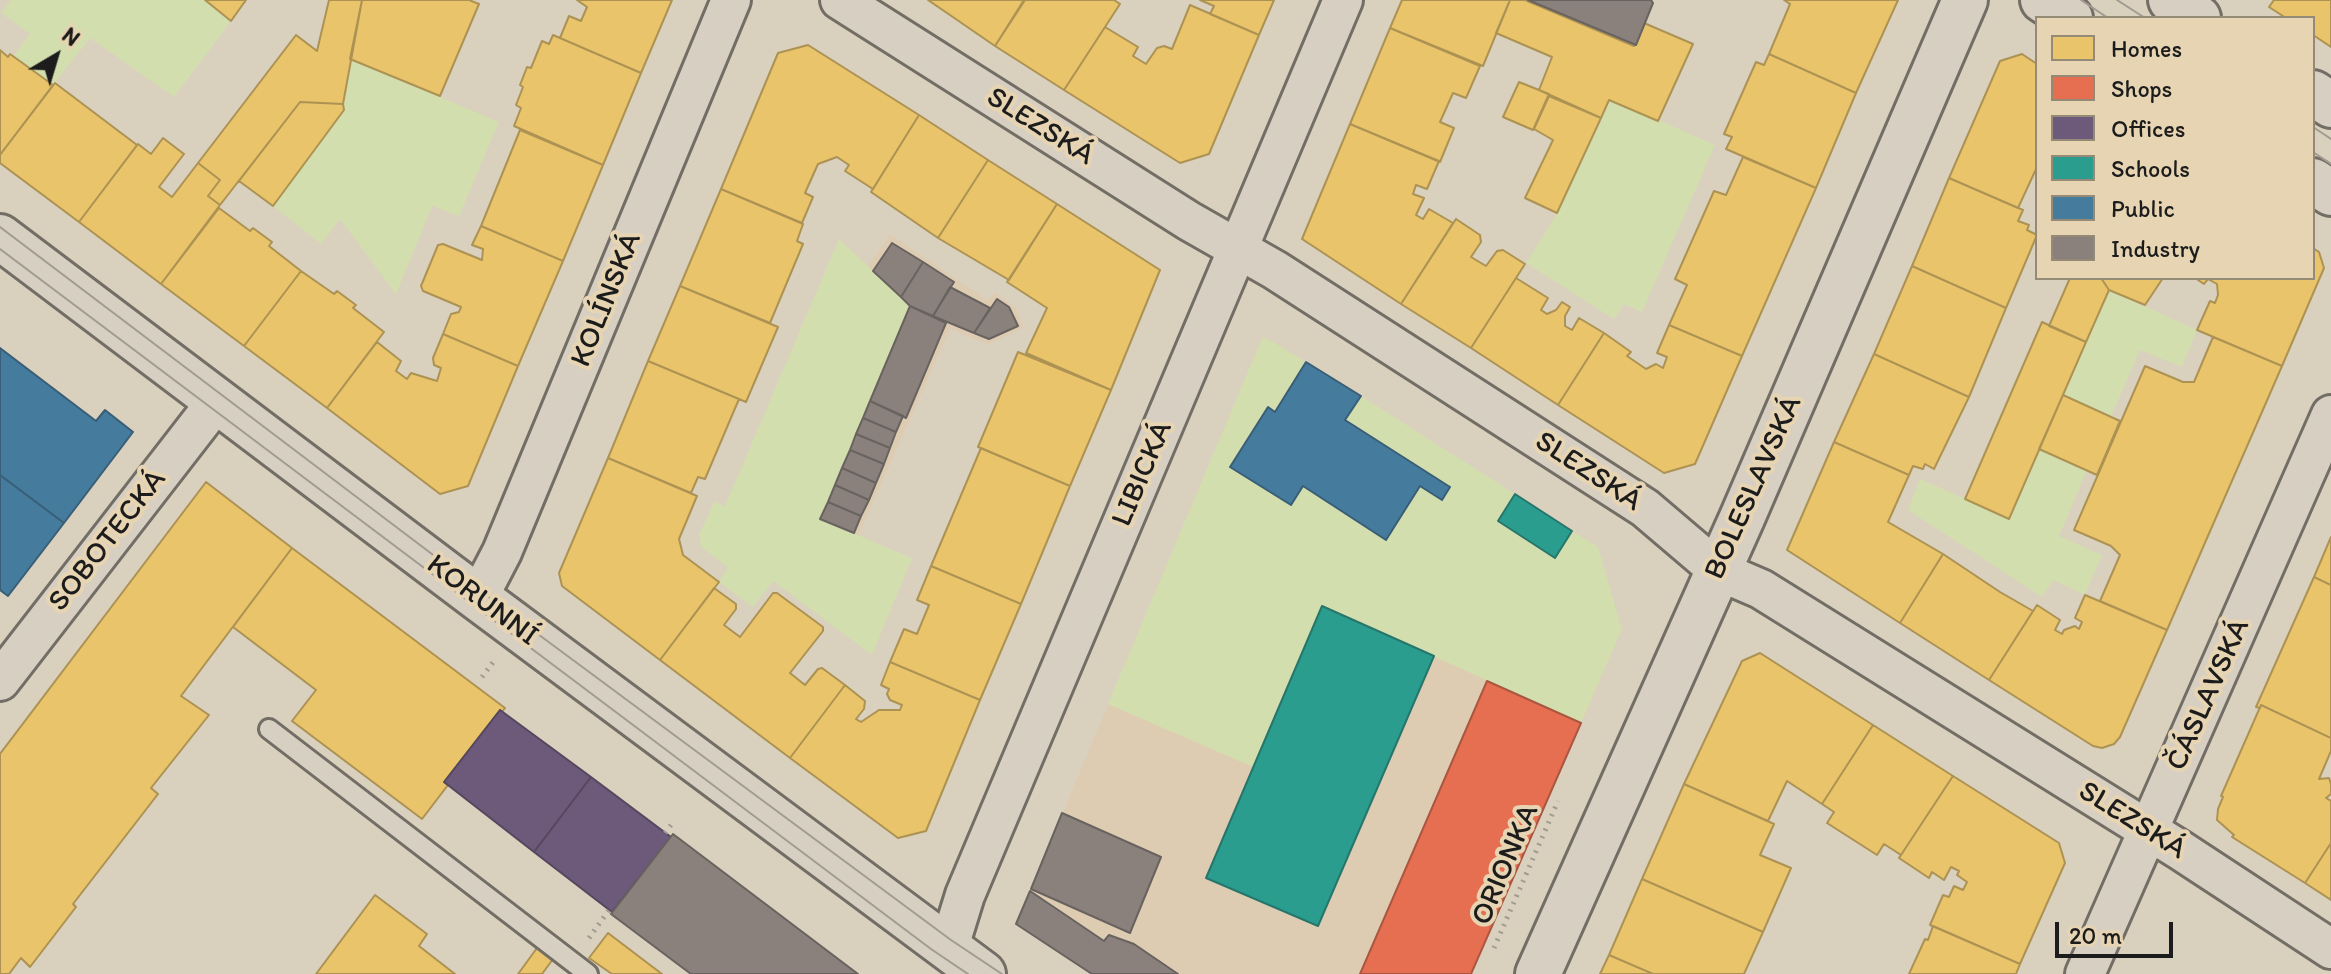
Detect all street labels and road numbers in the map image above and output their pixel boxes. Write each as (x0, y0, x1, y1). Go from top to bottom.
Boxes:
street label: SLEZSKÁ (979, 80, 1101, 174)
street label: KOLÍNSKÁ (564, 227, 650, 373)
street label: BOLESLAVSKÁ (1697, 391, 1811, 585)
street label: LIBICKÁ (1105, 416, 1181, 532)
street label: SLEZSKÁ (1528, 424, 1648, 520)
street label: SOBOTECKÁ (42, 463, 174, 619)
street label: KORUNNÍ (419, 547, 545, 655)
street label: ČÁSLAVSKÁ (2160, 614, 2258, 776)
street label: SLEZSKÁ (2071, 774, 2193, 868)
street label: ORIONKA (1464, 799, 1548, 931)

